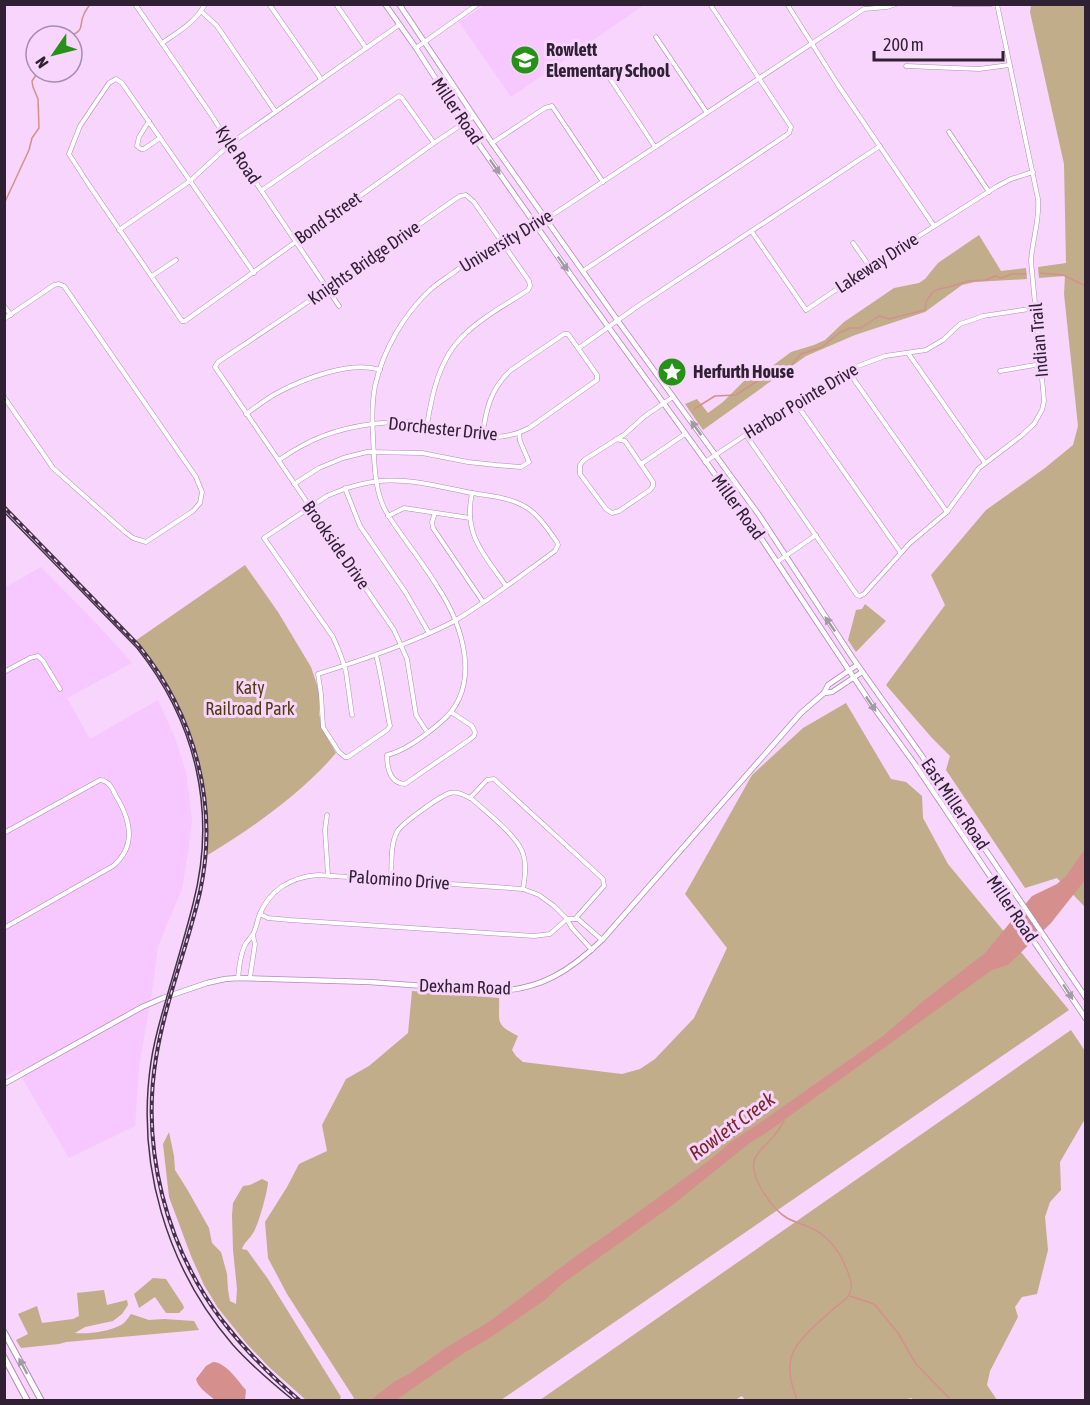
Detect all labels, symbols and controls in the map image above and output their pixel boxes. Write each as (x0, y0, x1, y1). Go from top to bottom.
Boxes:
north arrow (24, 24, 84, 84)
scale bar (874, 24, 1003, 62)
text: 200 m (883, 34, 924, 55)
place label: Rowlett Elementary School (546, 39, 670, 81)
school or university icon: Rowlett Elementary School (509, 44, 541, 76)
text: N (32, 54, 52, 72)
street label: Miller Road (427, 73, 487, 148)
street label: Kyle Road (211, 122, 265, 188)
one-way arrow (489, 159, 500, 175)
street label: Bond Street (290, 187, 365, 248)
street label: University Drive (455, 205, 556, 277)
street label: Knights Bridge Drive (304, 216, 424, 309)
street label: Lakeway Drive (831, 228, 922, 297)
one-way arrow (557, 256, 569, 272)
street label: Indian Trail (1025, 302, 1052, 378)
place icon: Herfurth House (656, 356, 688, 388)
street label: Harbor Pointe Drive (740, 358, 862, 443)
place label: Herfurth House (693, 361, 794, 382)
street label: Dorchester Drive (387, 412, 499, 445)
one-way arrow (690, 421, 702, 437)
street label: Miller Road (708, 470, 769, 544)
street label: Brookside Drive (298, 496, 375, 593)
one-way arrow (824, 616, 835, 632)
park label: Katy Railroad Park (205, 677, 295, 719)
one-way arrow (865, 696, 876, 712)
street label: East Miller Road (917, 754, 994, 853)
street label: Palomino Drive (348, 865, 450, 894)
street label: Miller Road (982, 871, 1042, 946)
street label: Dexham Road (419, 974, 511, 999)
one-way arrow (1062, 984, 1073, 1000)
water label: Rowlett Creek (684, 1087, 779, 1164)
one-way arrow (18, 1358, 27, 1375)

